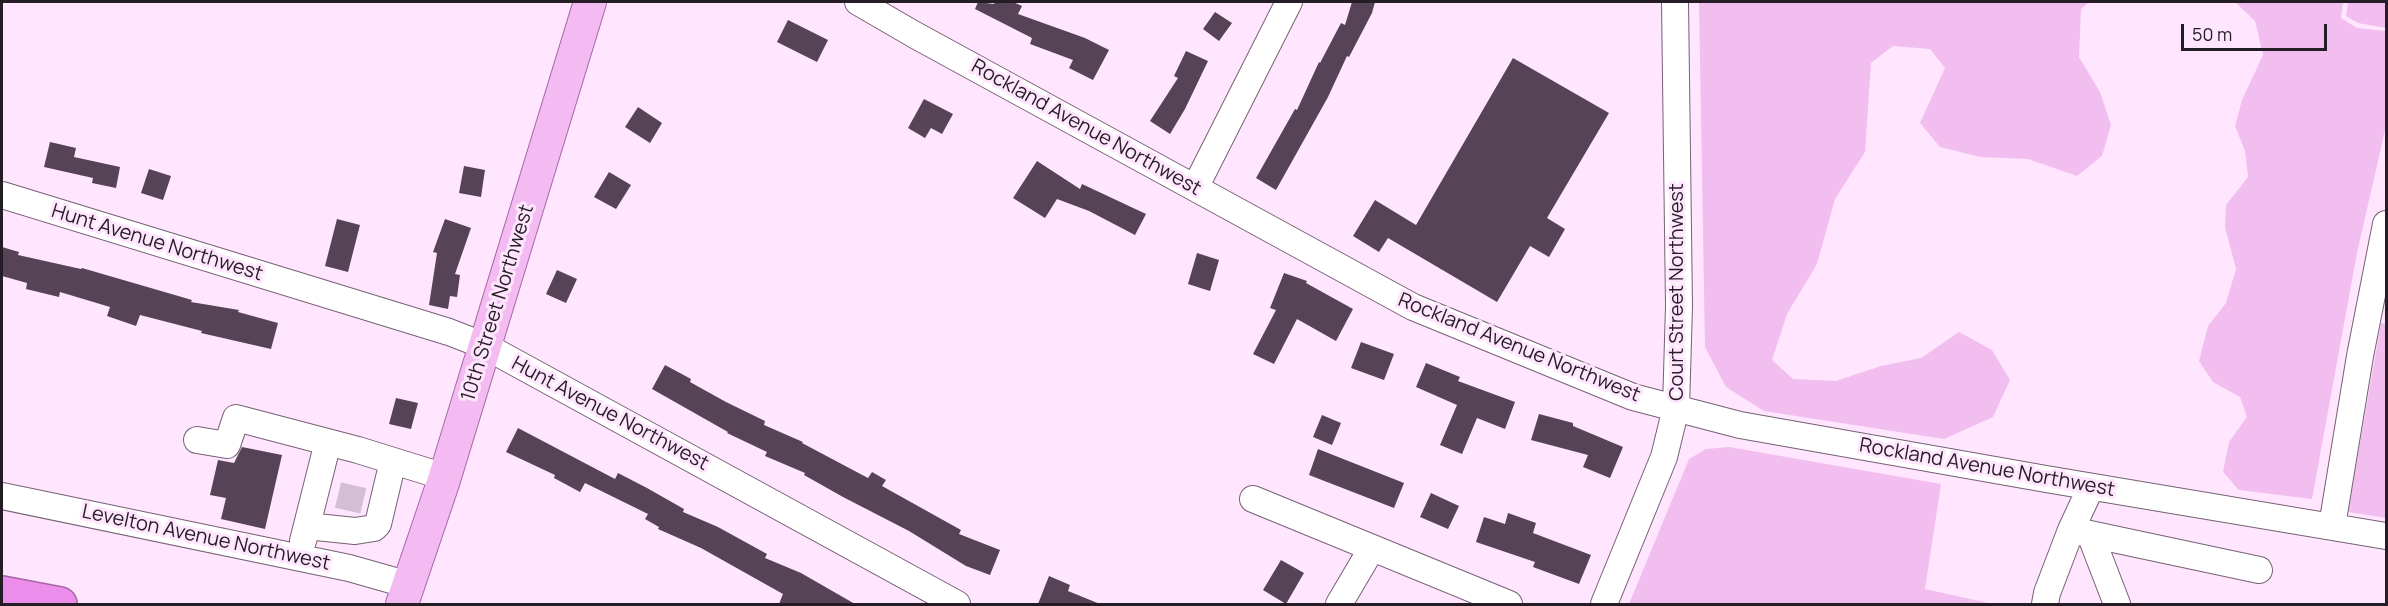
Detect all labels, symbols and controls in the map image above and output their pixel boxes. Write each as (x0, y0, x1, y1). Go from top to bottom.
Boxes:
scale bar (2184, 12, 2330, 50)
text: 50 m (2192, 22, 2232, 46)
street label: Rockland Avenue Northwest (967, 55, 1205, 201)
street label: Court Street Northwest (1665, 183, 1689, 401)
street label: Hunt Avenue Northwest (48, 199, 266, 287)
street label: 10th Street Northwest (457, 202, 539, 404)
street label: Rockland Avenue Northwest (1394, 288, 1644, 408)
street label: Hunt Avenue Northwest (507, 352, 713, 476)
street label: Rockland Avenue Northwest (1857, 434, 2117, 502)
street label: Levelton Avenue Northwest (80, 500, 332, 576)

